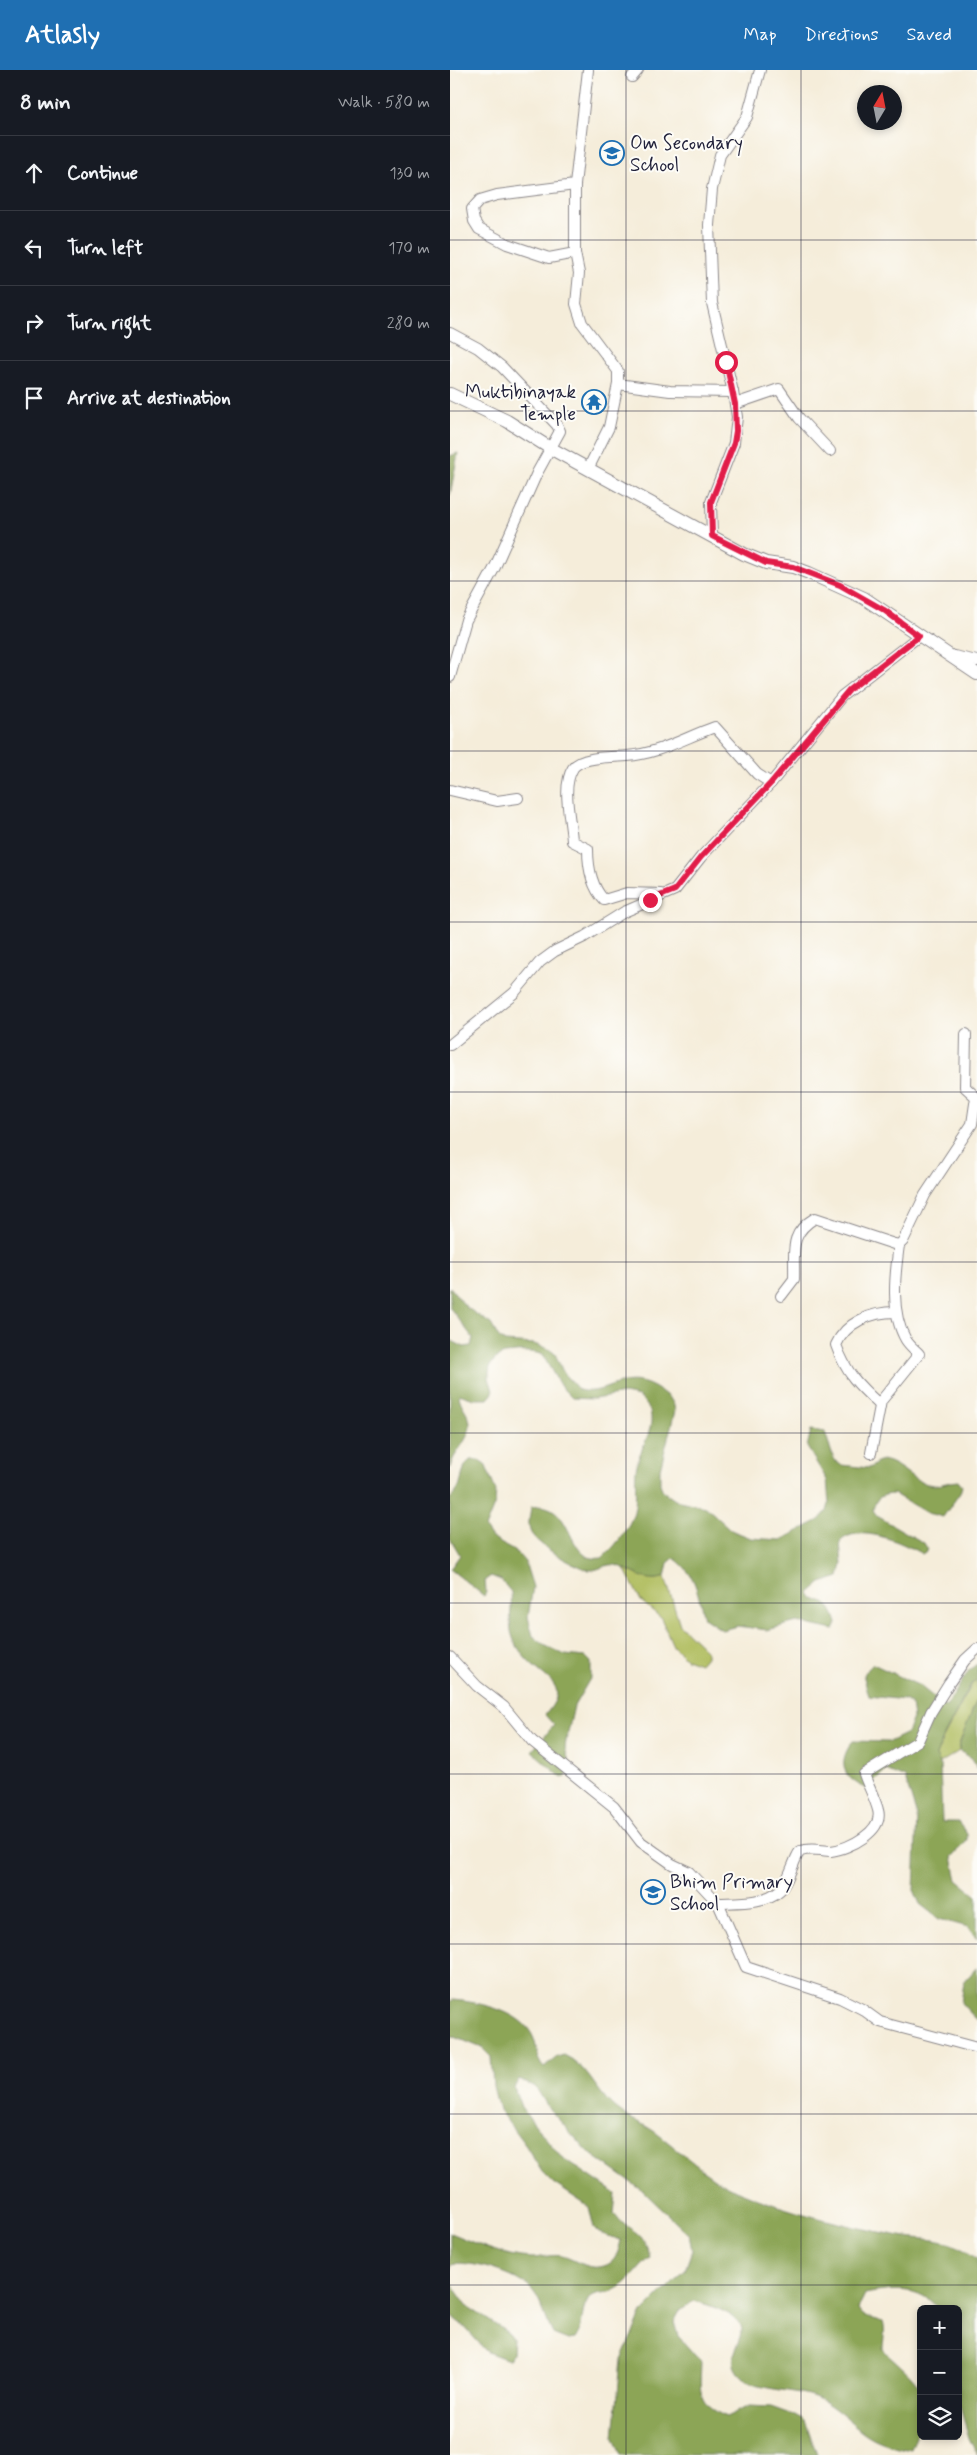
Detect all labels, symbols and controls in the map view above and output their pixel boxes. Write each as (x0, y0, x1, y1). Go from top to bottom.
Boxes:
text: Atlasly (25, 20, 100, 51)
text: Map (744, 23, 777, 47)
text: Directions (805, 23, 879, 47)
text: Saved (907, 23, 952, 47)
north arrow (857, 85, 902, 130)
text: 8 min (20, 89, 71, 117)
text: Walk · 580 m (338, 92, 430, 113)
place label: Om Secondary School (630, 131, 743, 178)
school or university icon: Om Secondary School (599, 140, 625, 166)
icon: ahead (20, 159, 48, 187)
text: Continue (67, 161, 138, 186)
text: 130 m (389, 163, 430, 184)
icon: left (20, 234, 48, 262)
text: Turn left (67, 236, 143, 261)
text: 170 m (388, 238, 430, 259)
icon: right (20, 309, 48, 337)
text: Turn right (67, 311, 151, 336)
text: 280 m (387, 313, 430, 334)
route start (715, 351, 738, 374)
place label: Muktibinayak Temple (465, 380, 576, 427)
icon: arrive (20, 384, 48, 412)
text: Arrive at destination (67, 386, 231, 411)
temple icon: Muktibinayak Temple (581, 389, 607, 415)
route end (639, 889, 662, 912)
place label: Bhim Primary School (670, 1870, 793, 1917)
school or university icon: Bhim Primary School (640, 1879, 666, 1905)
map controls (917, 2305, 962, 2440)
button: + (917, 2305, 962, 2350)
button: − (917, 2350, 962, 2395)
button: layers (917, 2395, 962, 2440)

